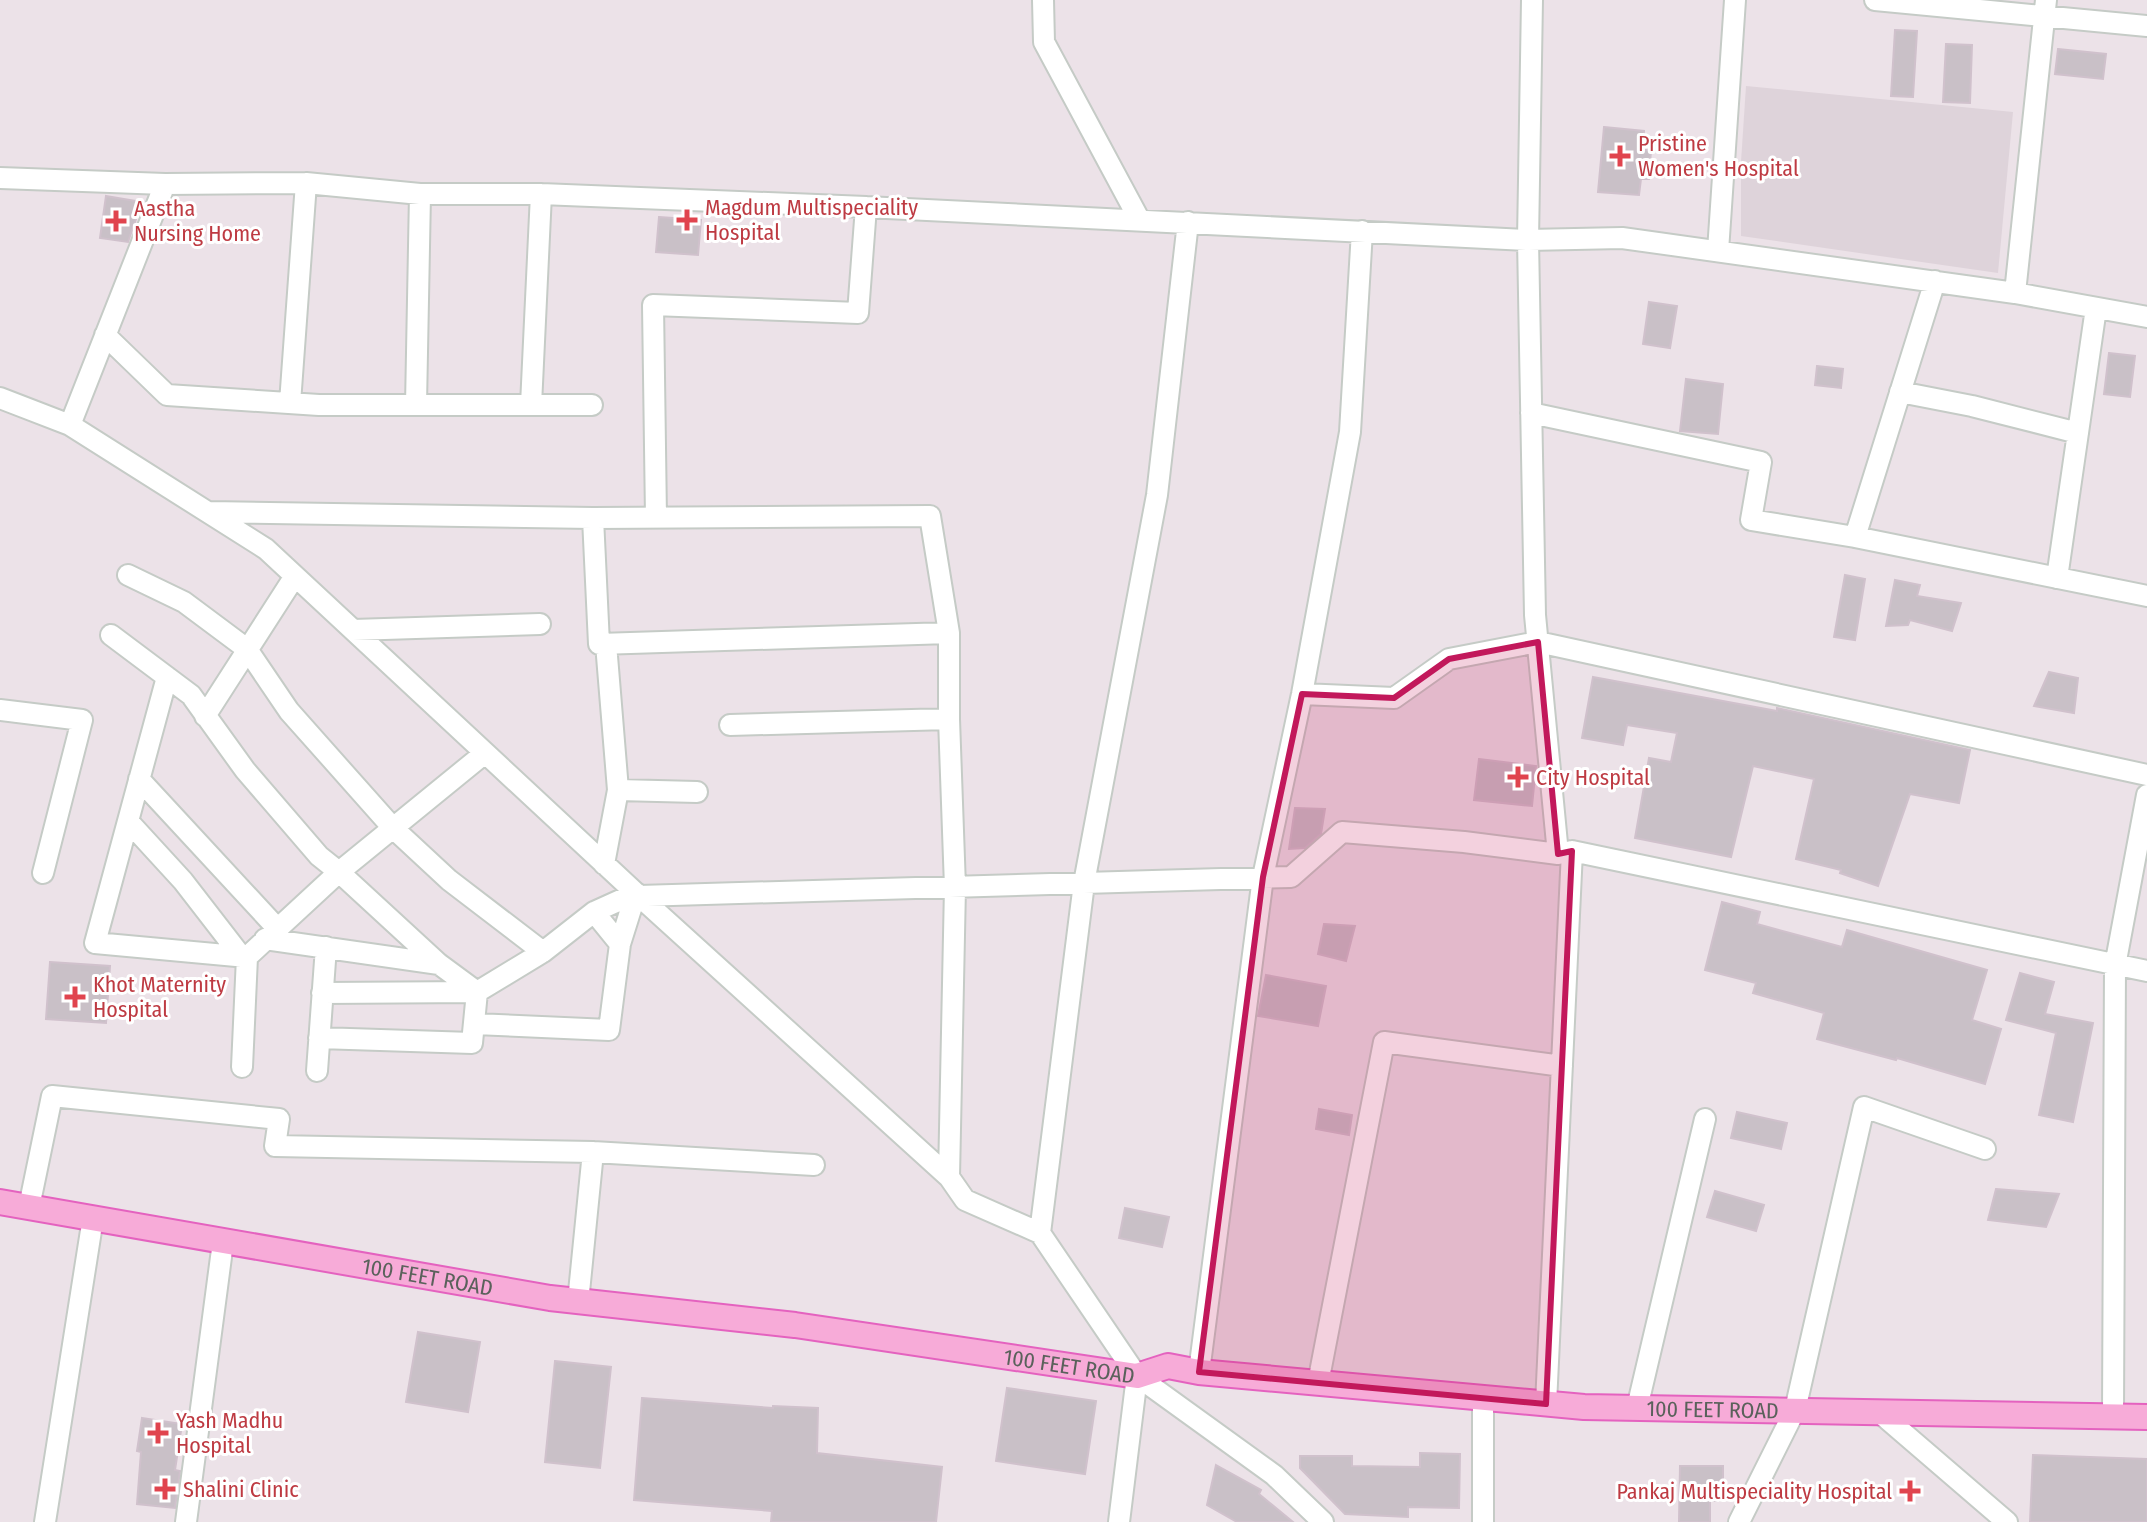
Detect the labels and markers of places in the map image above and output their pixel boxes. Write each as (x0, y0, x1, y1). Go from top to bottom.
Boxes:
place label: Pristine Women's Hospital (1638, 130, 1799, 182)
marker: Pristine Women's Hospital (1609, 145, 1631, 167)
place label: Magdum Multispeciality Hospital (705, 194, 918, 246)
place label: Aastha Nursing Home (134, 195, 261, 247)
marker: Magdum Multispeciality Hospital (676, 209, 698, 231)
marker: Aastha Nursing Home (105, 210, 127, 232)
place label: City Hospital (1536, 764, 1650, 791)
marker: City Hospital (1507, 766, 1529, 788)
place label: Khot Maternity Hospital (93, 971, 226, 1023)
marker: Khot Maternity Hospital (64, 986, 86, 1008)
place label: Yash Madhu Hospital (176, 1407, 283, 1459)
marker: Yash Madhu Hospital (147, 1422, 169, 1444)
place label: Shalini Clinic (183, 1476, 299, 1503)
marker: Shalini Clinic (154, 1478, 176, 1500)
place label: Pankaj Multispeciality Hospital (1616, 1478, 1892, 1505)
marker: Pankaj Multispeciality Hospital (1899, 1480, 1921, 1502)

